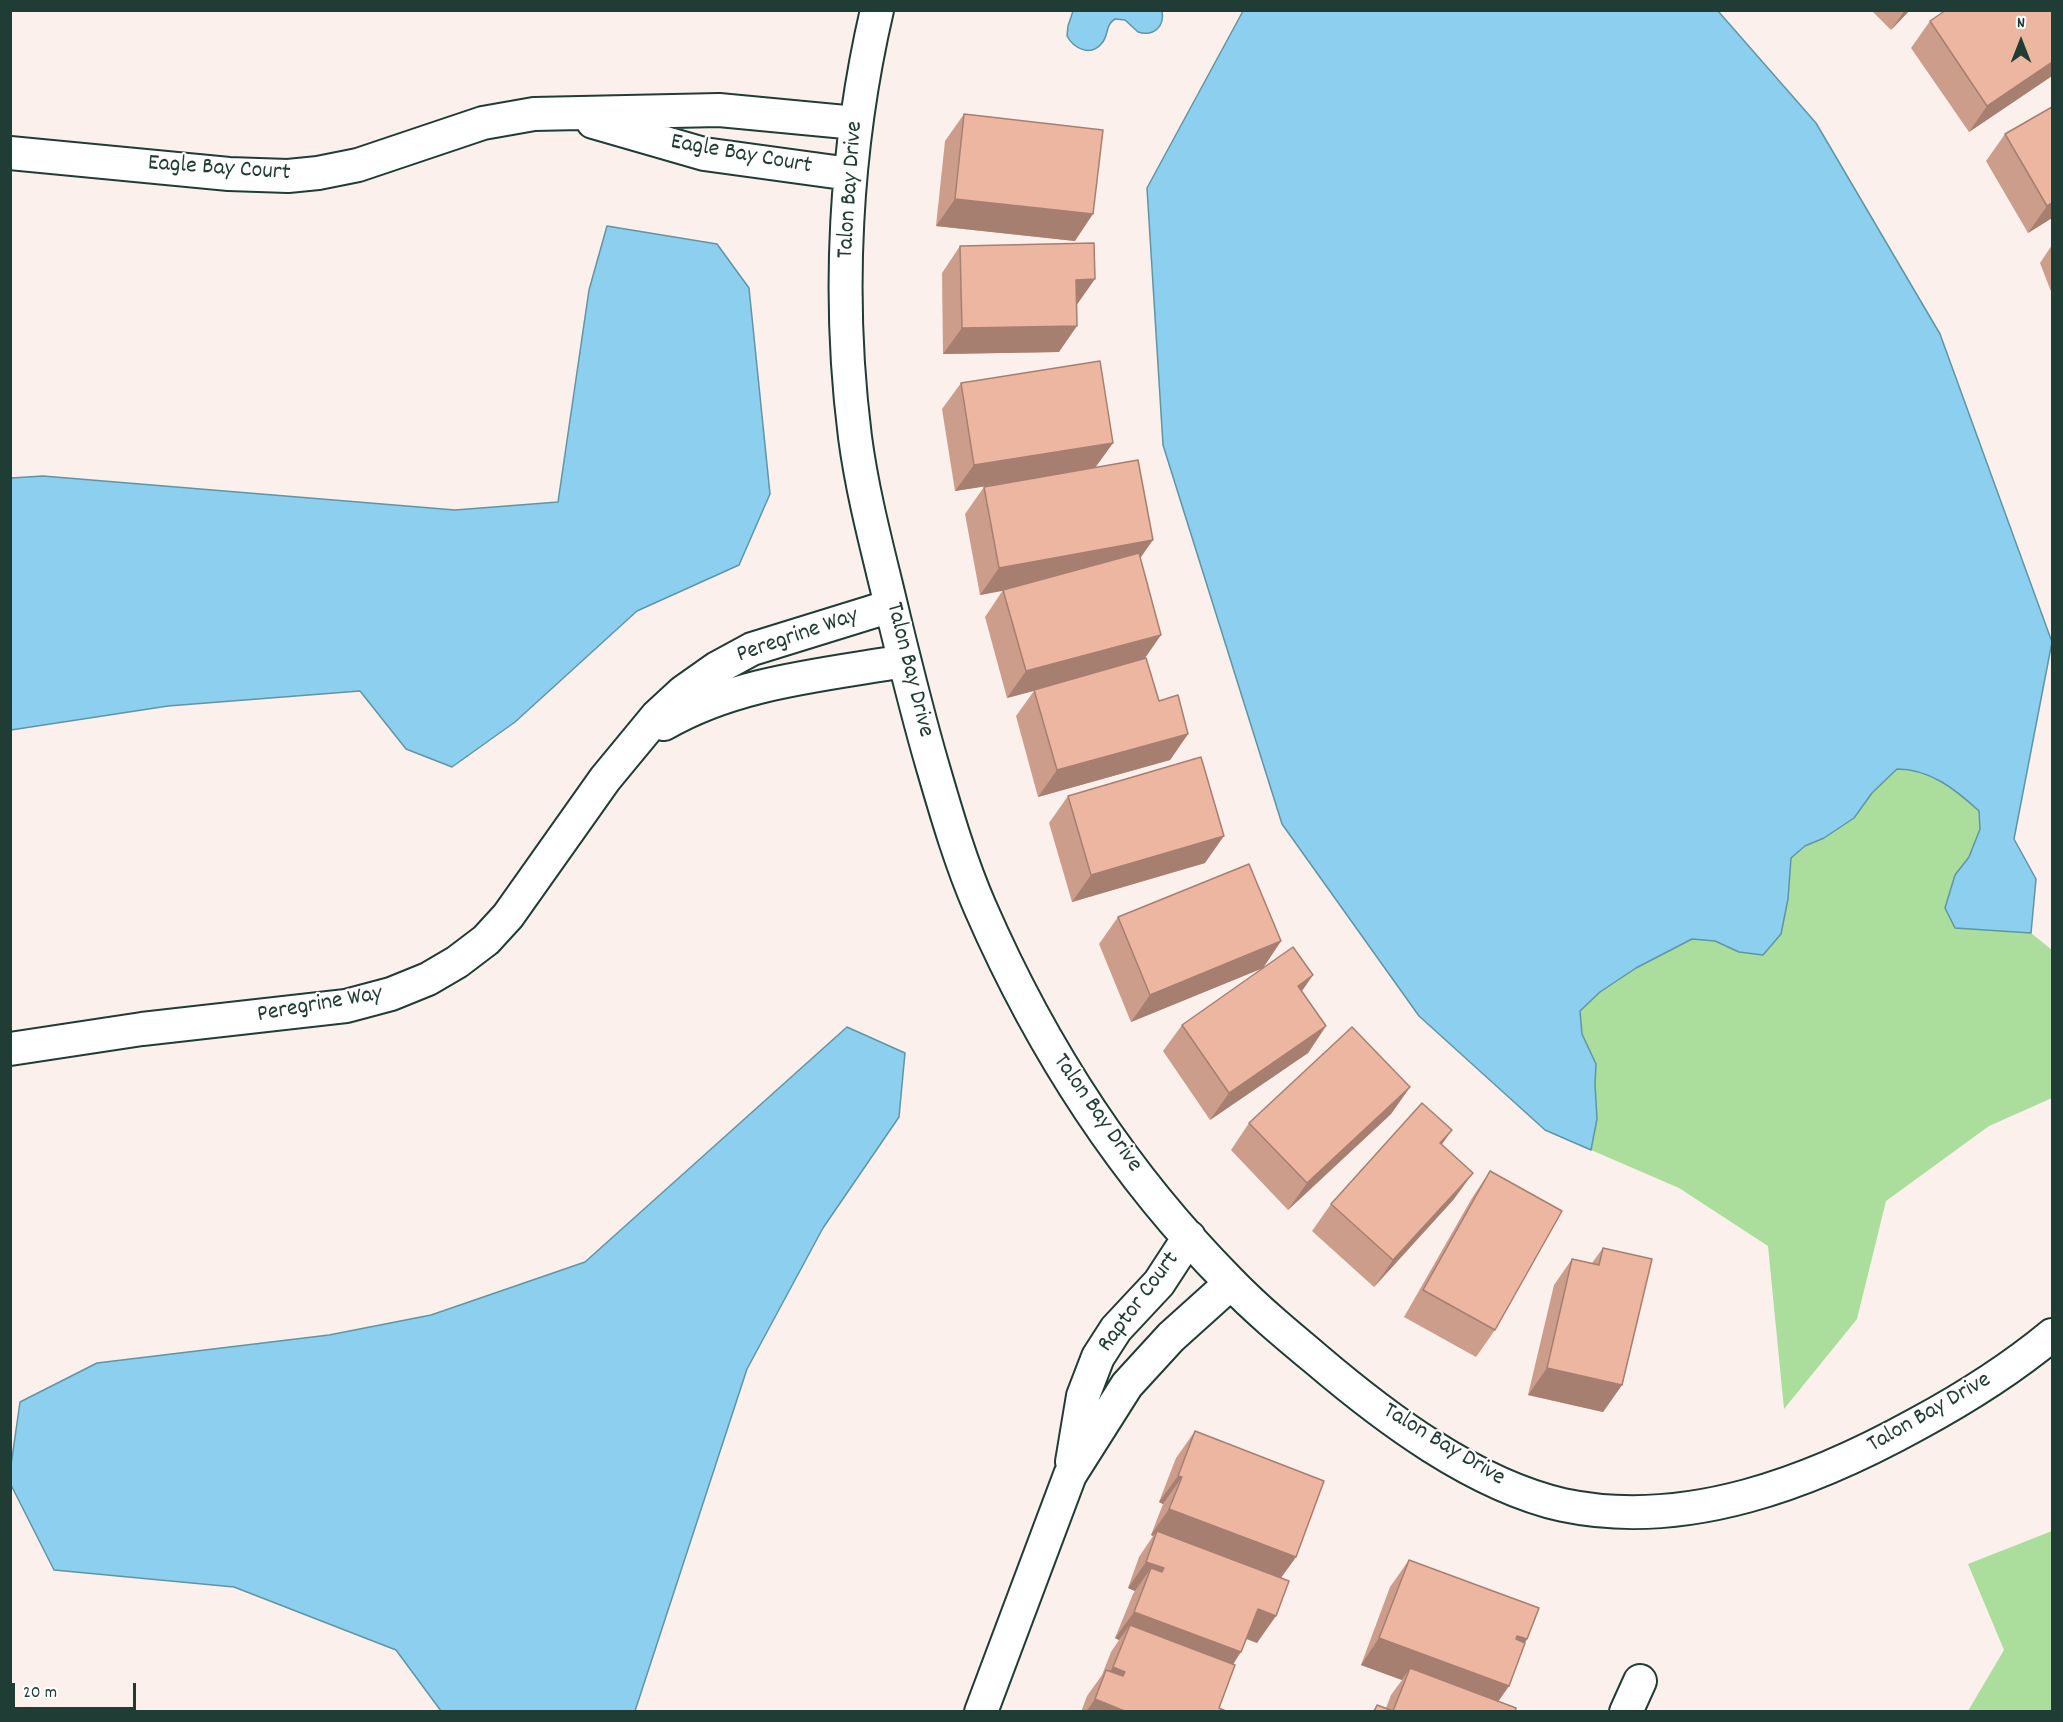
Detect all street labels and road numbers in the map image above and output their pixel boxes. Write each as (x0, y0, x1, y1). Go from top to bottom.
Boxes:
street label: Talon Bay Drive (833, 120, 871, 260)
street label: Eagle Bay Court (668, 129, 814, 183)
street label: Eagle Bay Court (147, 151, 291, 189)
street label: Talon Bay Drive (877, 600, 939, 740)
street label: Peregrine Way (733, 603, 863, 671)
street label: Peregrine Way (255, 981, 385, 1031)
street label: Talon Bay Drive (1045, 1049, 1147, 1179)
street label: Raptor Court (1093, 1247, 1187, 1359)
street label: Talon Bay Drive (1863, 1367, 1997, 1461)
street label: Talon Bay Drive (1376, 1398, 1510, 1494)

